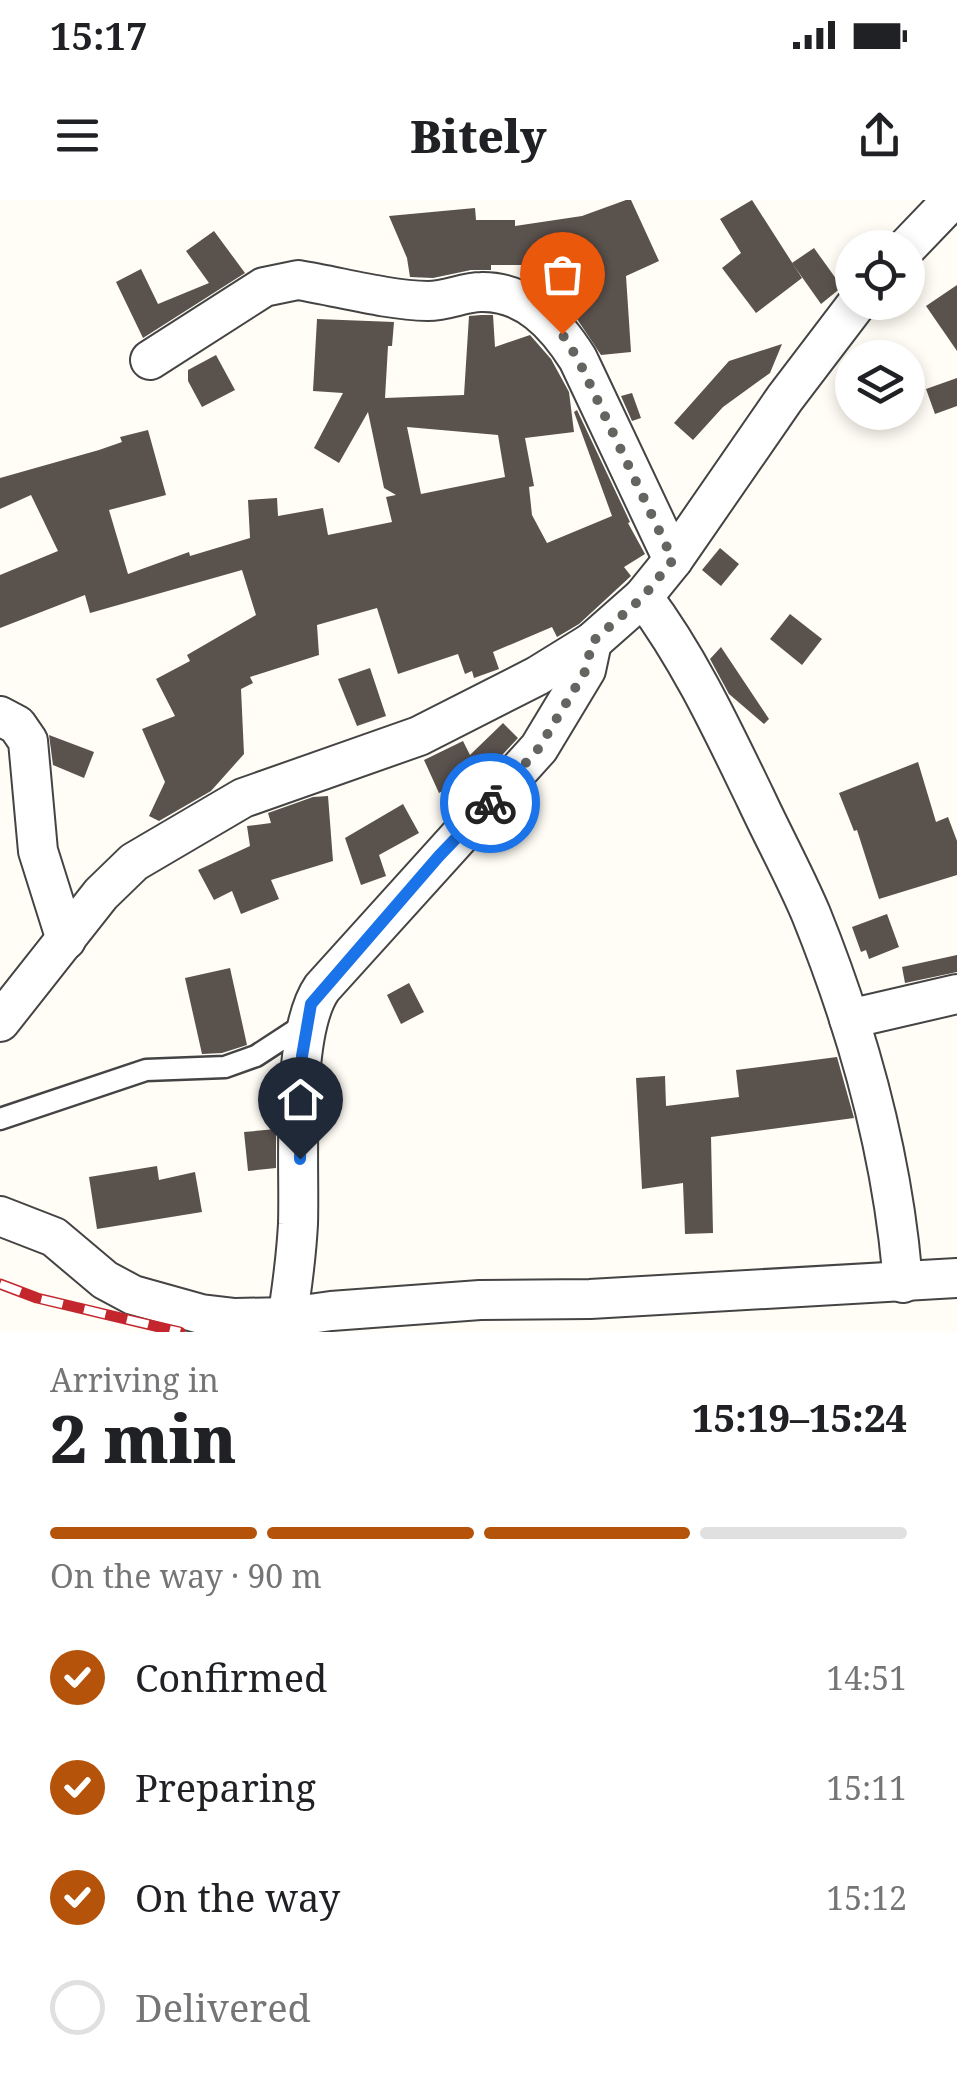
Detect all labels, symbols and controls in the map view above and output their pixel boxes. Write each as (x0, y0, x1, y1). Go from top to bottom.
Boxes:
text: 15:17 (50, 9, 147, 61)
text: Bitely (410, 105, 547, 166)
icon: menu (50, 108, 105, 163)
icon: share (852, 108, 907, 163)
map controls (835, 230, 925, 430)
button: locate (835, 230, 925, 320)
pin (520, 232, 605, 335)
icon: bag (535, 247, 590, 302)
button: layers (835, 340, 925, 430)
courier (440, 753, 540, 853)
icon: bike (463, 776, 518, 831)
pin (258, 1057, 343, 1160)
icon: home (273, 1072, 328, 1127)
text: Arriving in (50, 1358, 219, 1401)
text: 15:19–15:24 (692, 1391, 907, 1443)
text: 2 min (50, 1394, 237, 1482)
text: On the way · 90 m (50, 1554, 322, 1597)
icon: check (50, 1650, 105, 1705)
text: Confirmed (135, 1651, 327, 1703)
text: 14:51 (826, 1656, 907, 1699)
icon: check (50, 1760, 105, 1815)
text: Preparing (135, 1761, 316, 1813)
text: 15:11 (826, 1766, 907, 1809)
icon: check (50, 1870, 105, 1925)
text: On the way (135, 1871, 340, 1923)
text: 15:12 (826, 1876, 907, 1919)
text: Delivered (135, 1981, 311, 2033)

